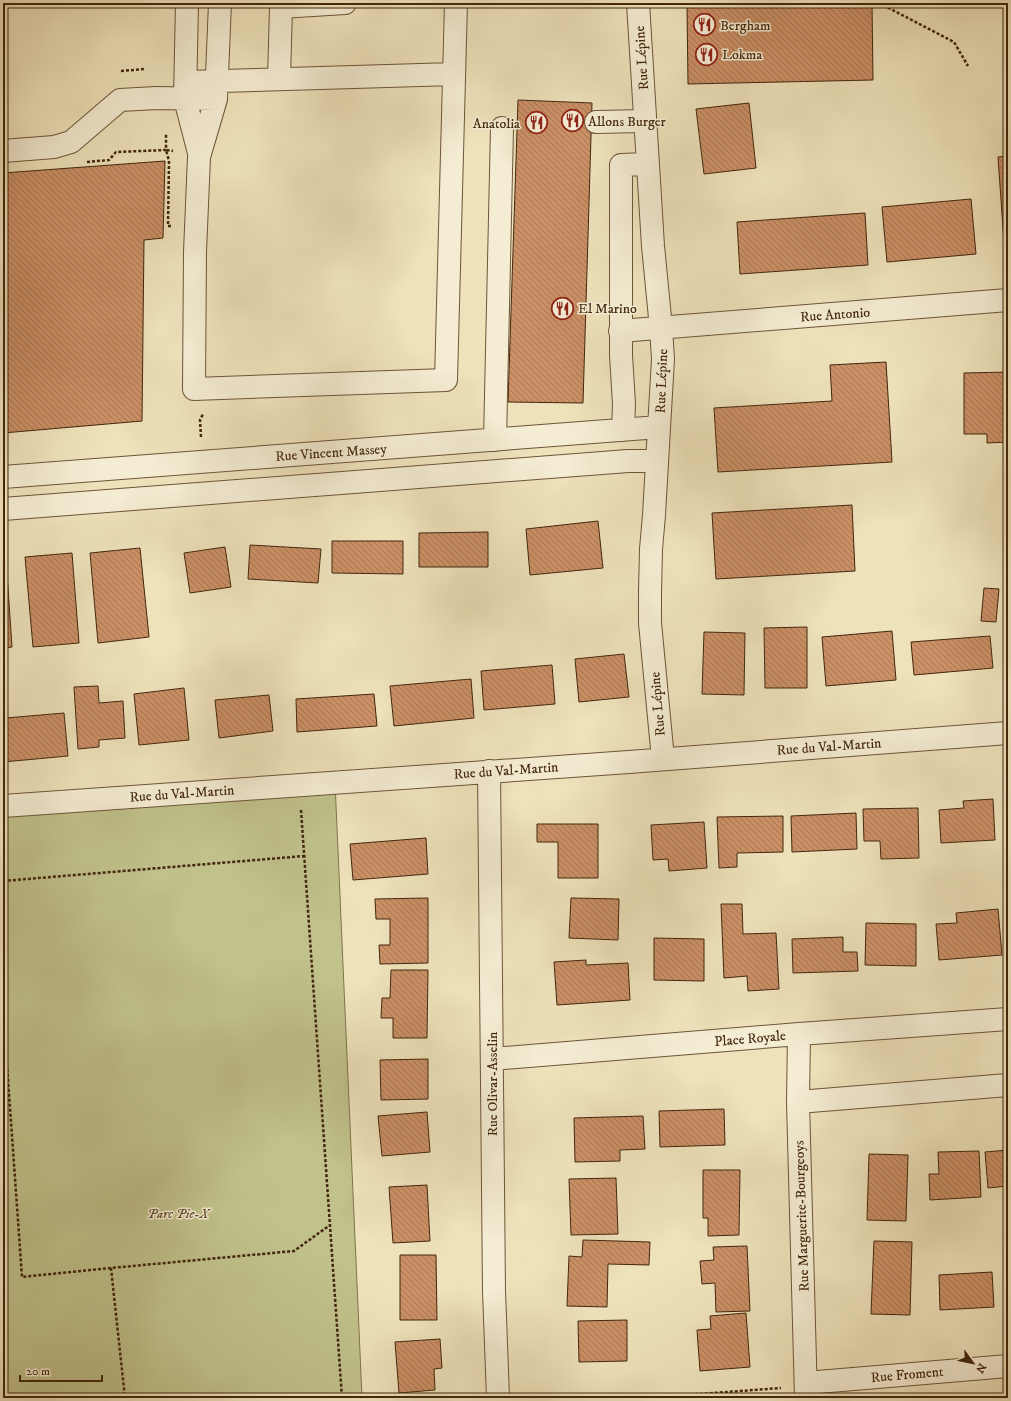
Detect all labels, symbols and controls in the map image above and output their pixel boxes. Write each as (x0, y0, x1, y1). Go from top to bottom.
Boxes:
restaurant icon: Bergham (691, 12, 717, 38)
place label: Bergham (720, 17, 771, 35)
street label: Rue Lépine (631, 25, 653, 91)
restaurant icon: Lokma (694, 41, 720, 67)
place label: Lokma (722, 46, 762, 64)
restaurant icon: Allons Burger (560, 108, 586, 134)
restaurant icon: Anatolia (523, 110, 549, 136)
place label: Allons Burger (588, 113, 667, 131)
place label: Anatolia (473, 115, 520, 133)
restaurant icon: El Marino (549, 295, 575, 321)
place label: El Marino (578, 300, 637, 318)
street label: Rue Antonio (799, 304, 871, 326)
street label: Rue Lépine (652, 348, 672, 414)
street label: Rue Vincent Massey (275, 440, 388, 466)
street label: Rue Lépine (646, 671, 670, 737)
street label: Rue du Val-Martin (776, 734, 883, 760)
street label: Rue du Val-Martin (453, 758, 560, 784)
street label: Rue du Val-Martin (129, 781, 236, 807)
street label: Place Royale (714, 1027, 787, 1051)
street label: Rue Olivar-Asselin (484, 1031, 502, 1136)
street label: Rue Marguerite-Bourgeoys (790, 1140, 814, 1292)
park label: Parc Pie-X (147, 1205, 212, 1223)
north arrow (953, 1343, 993, 1383)
scale bar (20, 1357, 102, 1383)
text: N (972, 1360, 989, 1376)
street label: Rue Froment (870, 1363, 945, 1387)
text: 20 m (26, 1364, 50, 1379)

